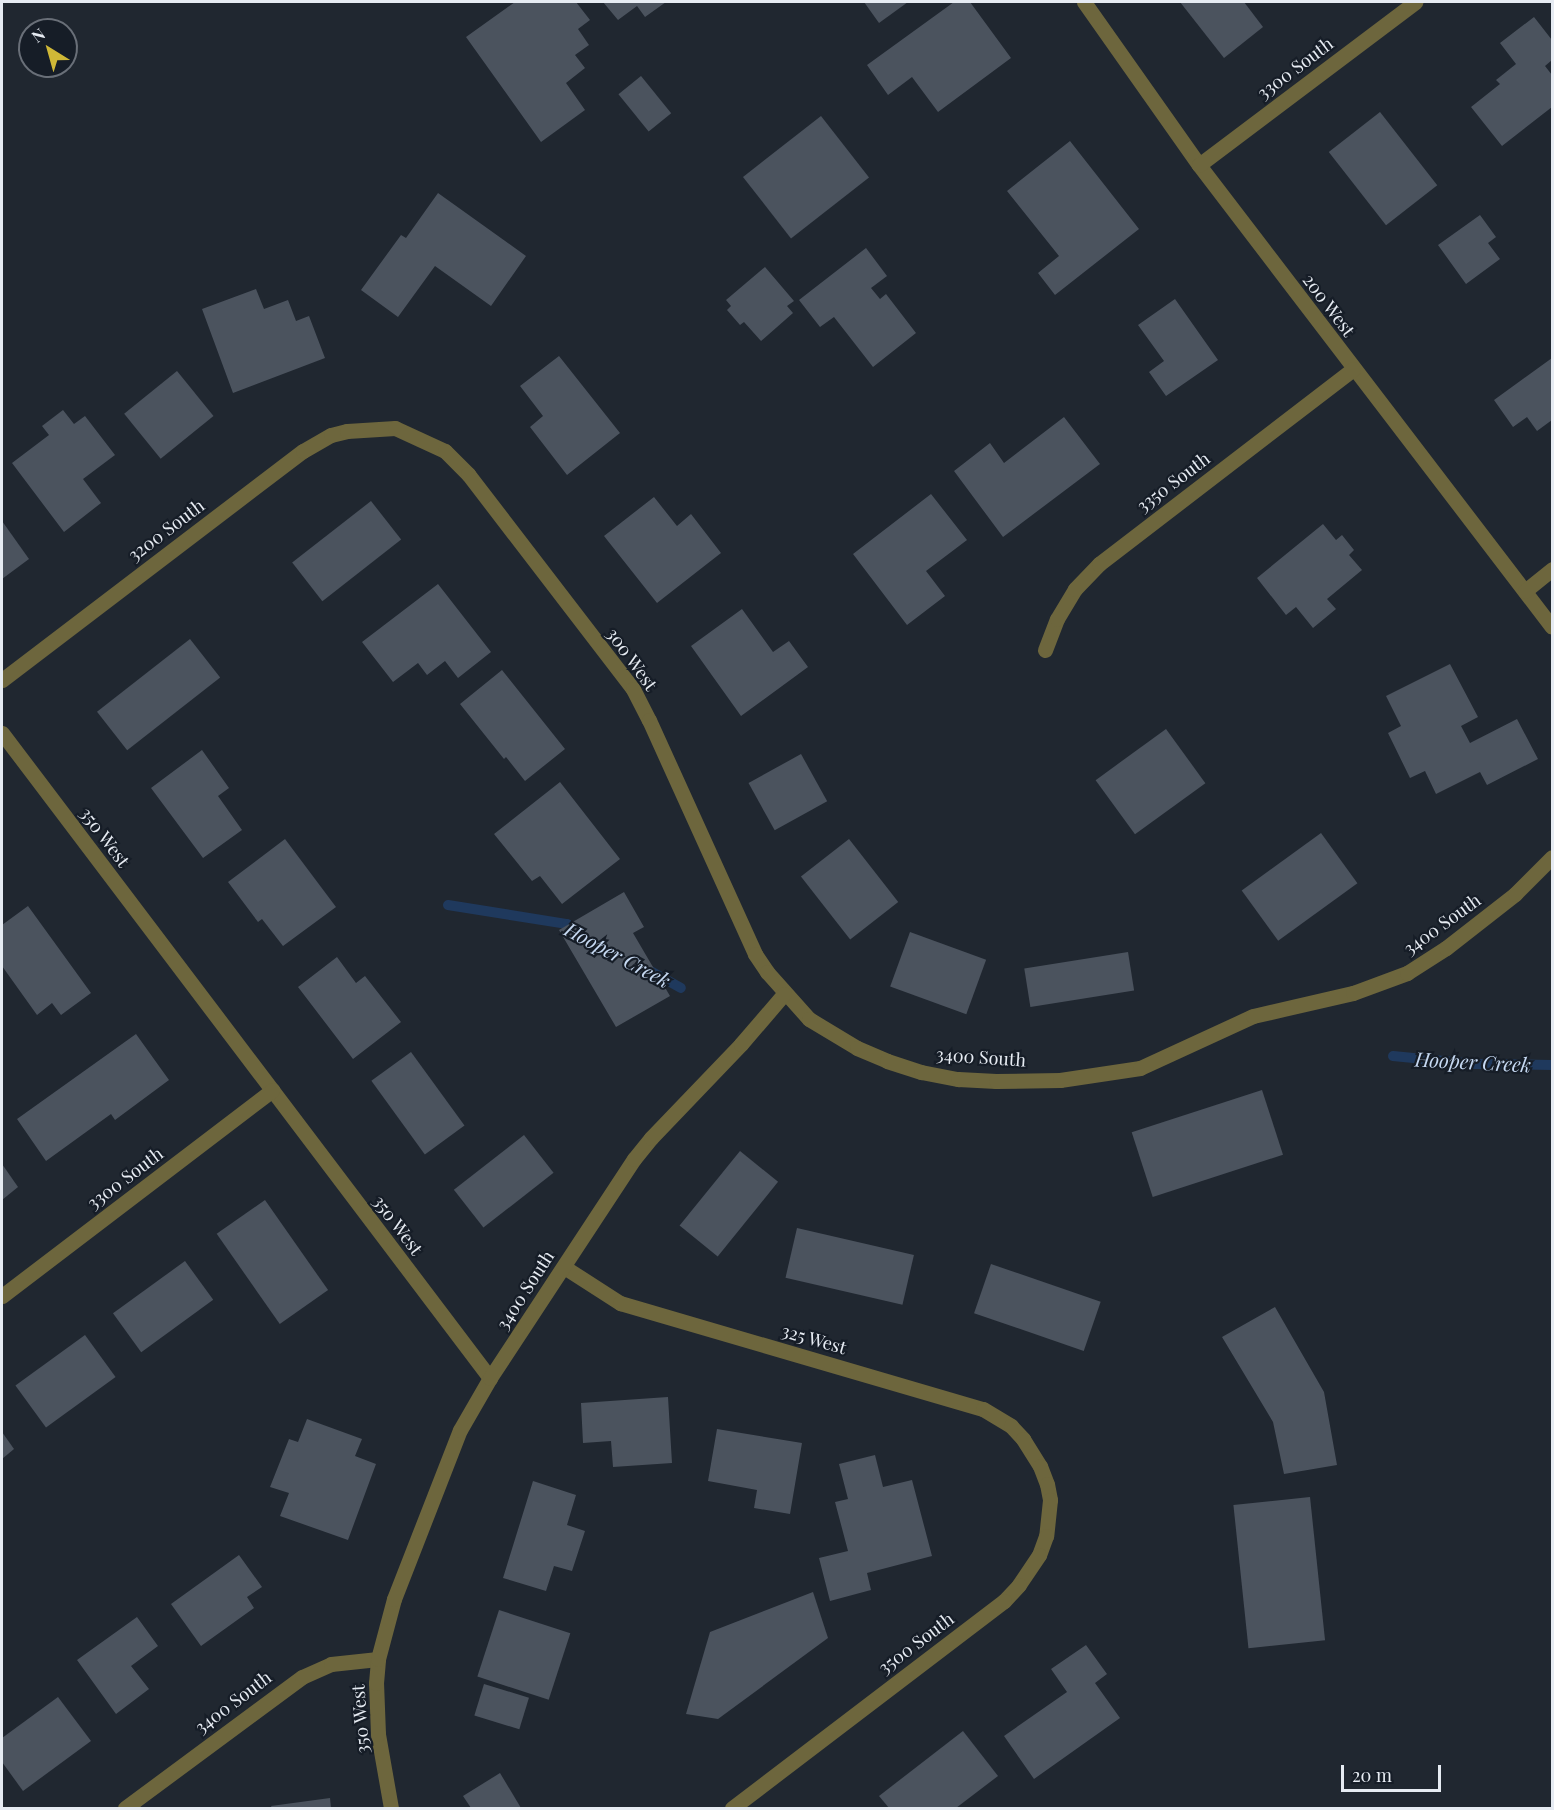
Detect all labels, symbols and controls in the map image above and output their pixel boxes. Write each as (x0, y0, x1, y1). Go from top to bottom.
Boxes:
north arrow (18, 18, 78, 78)
text: N (27, 23, 49, 47)
street label: 3300 South (1253, 32, 1337, 104)
street label: 200 West (1298, 269, 1360, 341)
street label: 3350 South (1132, 448, 1214, 516)
street label: 3200 South (124, 494, 208, 566)
street label: 300 West (602, 623, 662, 695)
street label: 350 West (75, 803, 135, 871)
street label: 3400 South (1399, 889, 1485, 959)
water label: Hooper Creek (561, 916, 675, 992)
street label: 3400 South (935, 1043, 1027, 1071)
water label: Hooper Creek (1414, 1046, 1532, 1076)
street label: 3300 South (83, 1142, 167, 1214)
street label: 350 West (368, 1191, 428, 1259)
street label: 3400 South (491, 1246, 559, 1334)
street label: 325 West (779, 1319, 849, 1359)
street label: 3500 South (874, 1608, 958, 1678)
street label: 3400 South (191, 1666, 275, 1738)
street label: 350 West (347, 1684, 373, 1754)
scale bar (1344, 1753, 1444, 1791)
text: 20 m (1352, 1763, 1392, 1787)

